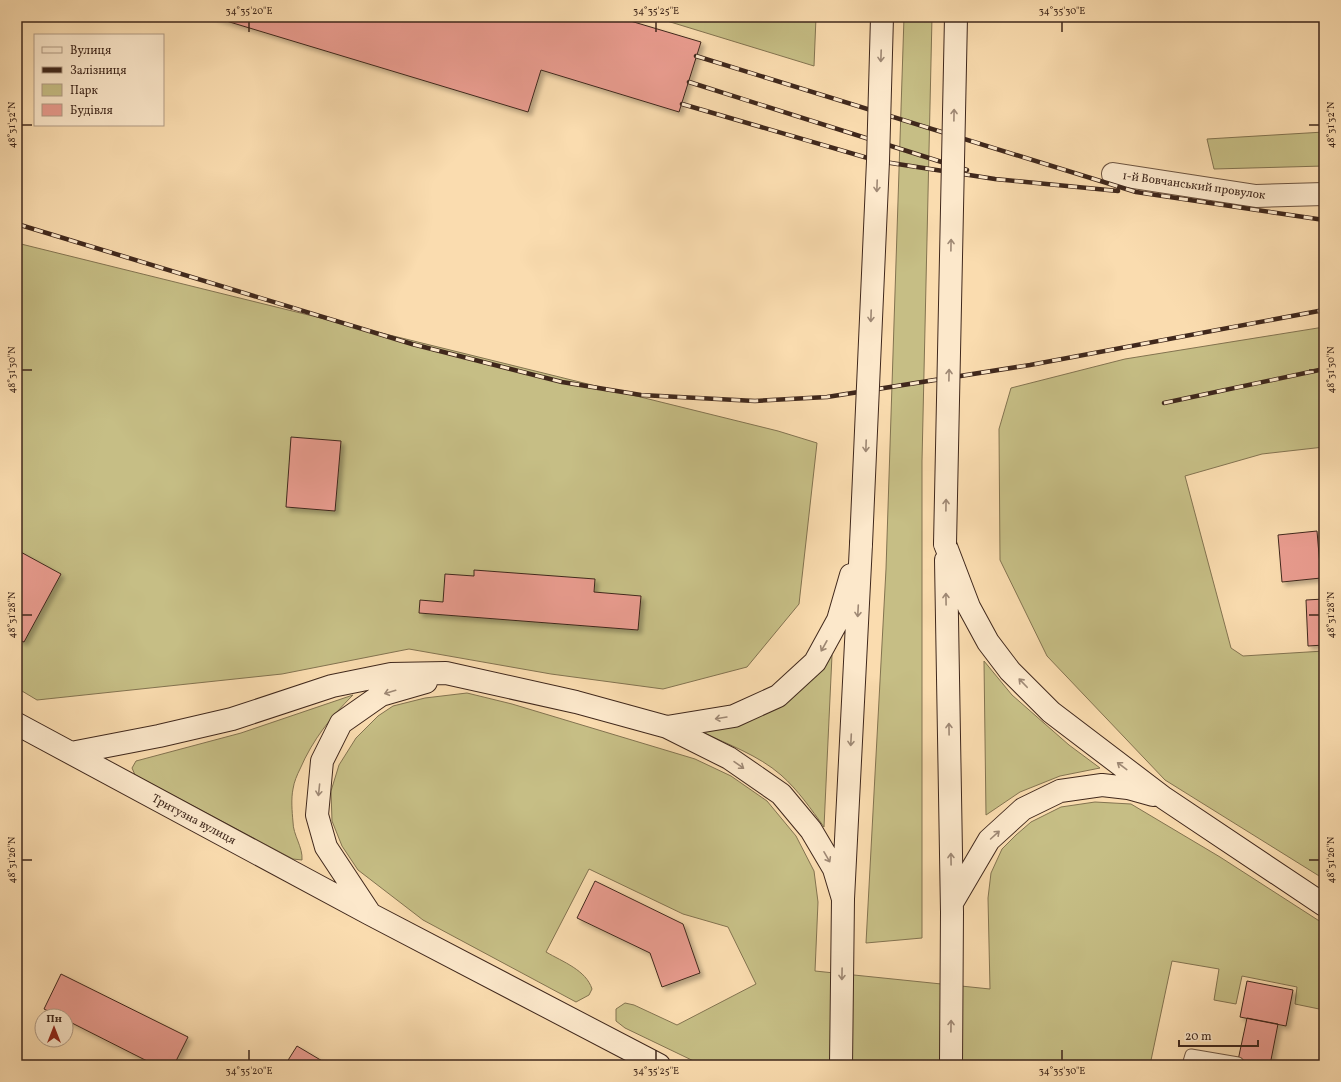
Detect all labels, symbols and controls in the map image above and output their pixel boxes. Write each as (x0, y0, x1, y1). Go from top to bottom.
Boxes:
text: 34°35'20"E (226, 4, 272, 18)
text: 34°35'25"E (633, 4, 679, 18)
text: 34°35'30"E (1039, 4, 1085, 18)
legend (34, 34, 164, 126)
text: Вулиця (70, 43, 111, 59)
one-way arrow (877, 49, 885, 62)
text: Залізниця (70, 63, 126, 79)
text: Парк (70, 83, 98, 99)
text: 48°31'32"N (5, 101, 19, 148)
text: 48°31'32"N (1324, 101, 1338, 148)
text: Будівля (70, 103, 113, 119)
one-way arrow (950, 109, 958, 122)
street label: 1-й Вовчанський провулок (1121, 168, 1267, 204)
one-way arrow (873, 179, 881, 192)
one-way arrow (947, 239, 955, 252)
one-way arrow (868, 309, 875, 322)
text: 48°31'30"N (5, 346, 19, 394)
text: 48°31'30"N (1324, 346, 1338, 394)
one-way arrow (945, 369, 952, 382)
one-way arrow (862, 439, 869, 452)
one-way arrow (942, 499, 950, 512)
text: 48°31'28"N (5, 591, 19, 638)
text: 48°31'28"N (1324, 591, 1338, 638)
one-way arrow (943, 593, 950, 606)
one-way arrow (854, 604, 862, 617)
one-way arrow (819, 639, 827, 651)
one-way arrow (1018, 678, 1028, 688)
one-way arrow (383, 689, 396, 696)
one-way arrow (715, 714, 728, 722)
one-way arrow (945, 723, 953, 736)
one-way arrow (848, 733, 855, 746)
one-way arrow (733, 761, 744, 769)
one-way arrow (1117, 762, 1128, 770)
one-way arrow (315, 784, 323, 797)
street label: Тритузна вулиця (149, 791, 238, 849)
one-way arrow (990, 830, 1000, 839)
text: 48°31'26"N (5, 836, 19, 883)
text: 48°31'26"N (1324, 836, 1338, 883)
one-way arrow (823, 851, 831, 863)
one-way arrow (947, 853, 955, 866)
one-way arrow (838, 967, 846, 980)
north arrow (34, 1008, 74, 1048)
text: Пн (46, 1012, 62, 1027)
one-way arrow (947, 1020, 955, 1033)
scale bar (1179, 1022, 1258, 1048)
text: 20 m (1185, 1029, 1212, 1045)
text: 34°35'20"E (226, 1064, 272, 1078)
text: 34°35'25"E (633, 1064, 679, 1078)
text: 34°35'30"E (1039, 1064, 1085, 1078)

